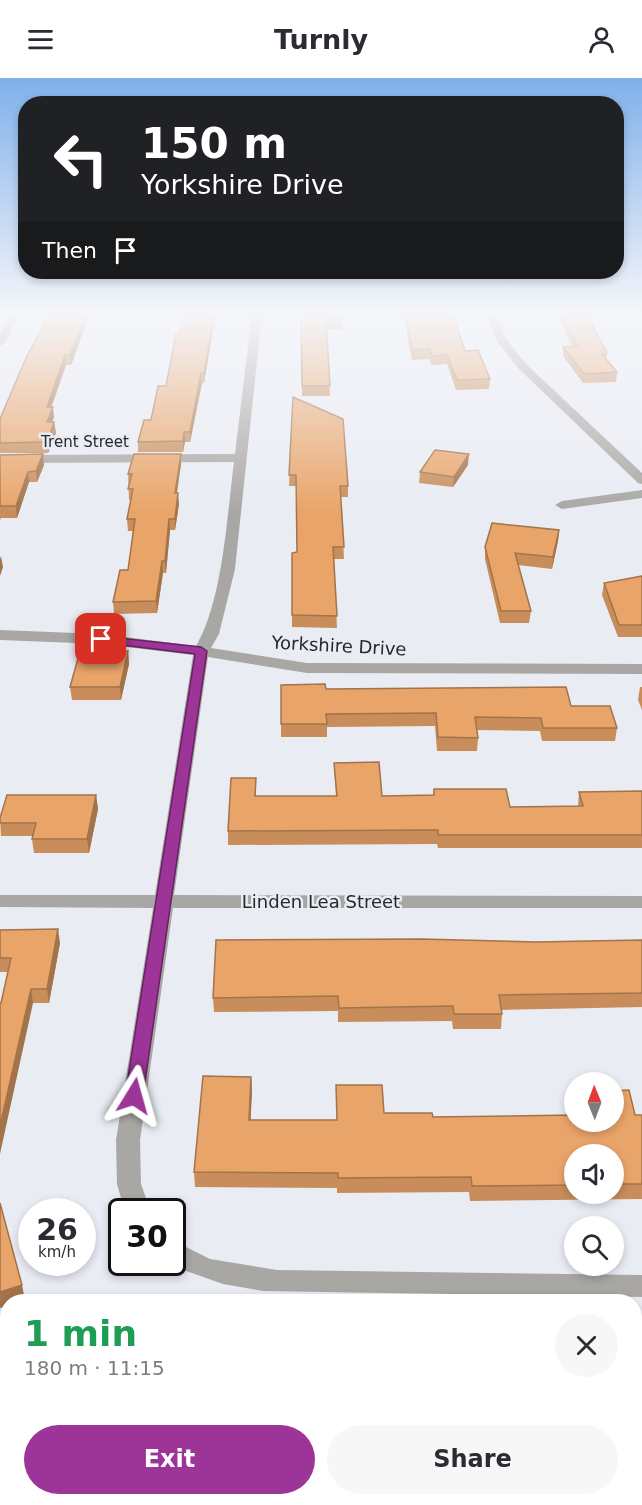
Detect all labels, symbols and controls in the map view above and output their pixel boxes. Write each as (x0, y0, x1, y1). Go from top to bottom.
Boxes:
icon: menu (24, 23, 57, 56)
icon: person (585, 23, 618, 56)
text: Turnly (274, 24, 368, 55)
text: 150 m (141, 119, 287, 168)
icon: left (42, 120, 120, 198)
text: Yorkshire Drive (141, 169, 344, 200)
icon: arrive (109, 234, 142, 267)
text: Then (42, 238, 97, 263)
street label: Trent Street (40, 433, 129, 451)
pin (75, 613, 126, 664)
icon: arrive (84, 622, 117, 655)
street label: Yorkshire Drive (270, 631, 407, 660)
street label: Linden Lea Street (242, 891, 400, 912)
position arrow (102, 1064, 166, 1128)
north arrow (564, 1072, 624, 1132)
map controls (564, 1072, 624, 1276)
button: sound (564, 1144, 624, 1204)
speed limit sign: 30 (108, 1198, 186, 1276)
text: 26 (36, 1212, 78, 1247)
button: search (564, 1216, 624, 1276)
text: km/h (38, 1243, 76, 1261)
text: 1 min (24, 1313, 137, 1354)
button: close (555, 1314, 618, 1377)
text: 180 m · 11:15 (24, 1356, 165, 1380)
button: Exit (24, 1425, 315, 1494)
button: Share (327, 1425, 618, 1494)

